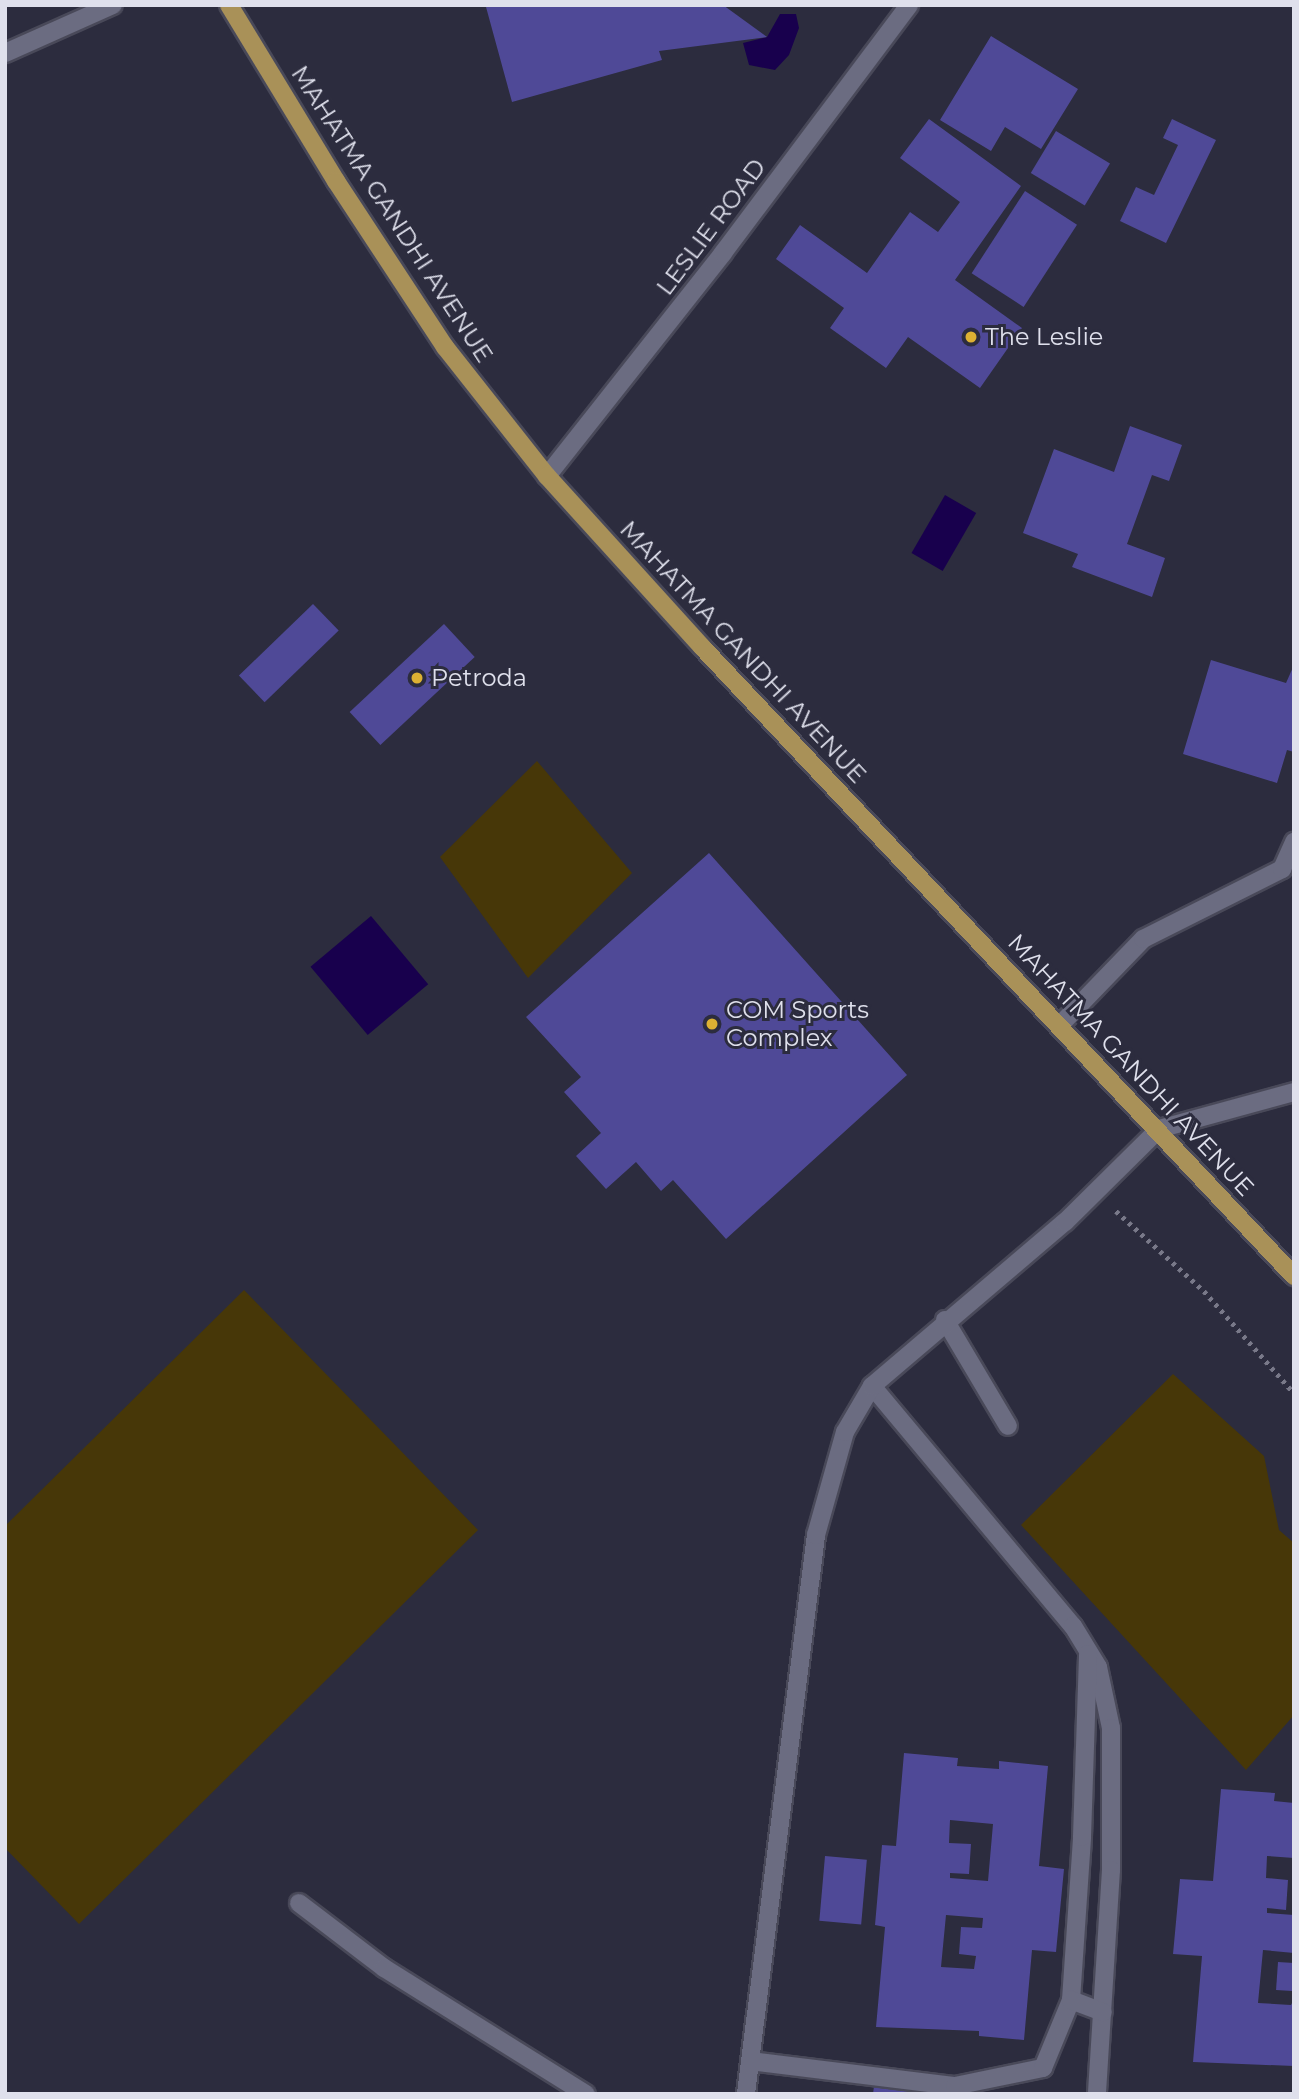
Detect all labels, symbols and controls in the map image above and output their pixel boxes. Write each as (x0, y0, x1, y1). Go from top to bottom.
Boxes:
street label: MAHATMA GANDHI AVENUE (285, 60, 499, 368)
street label: LESLIE ROAD (650, 153, 772, 301)
place label: The Leslie (985, 323, 1103, 351)
marker: The Leslie (963, 329, 979, 345)
street label: MAHATMA GANDHI AVENUE (614, 515, 872, 789)
place label: Petroda (431, 664, 527, 692)
marker: Petroda (409, 670, 425, 686)
street label: MAHATMA GANDHI AVENUE (1002, 928, 1260, 1202)
place label: COM Sports Complex (726, 996, 869, 1052)
marker: COM Sports Complex (704, 1016, 720, 1032)

